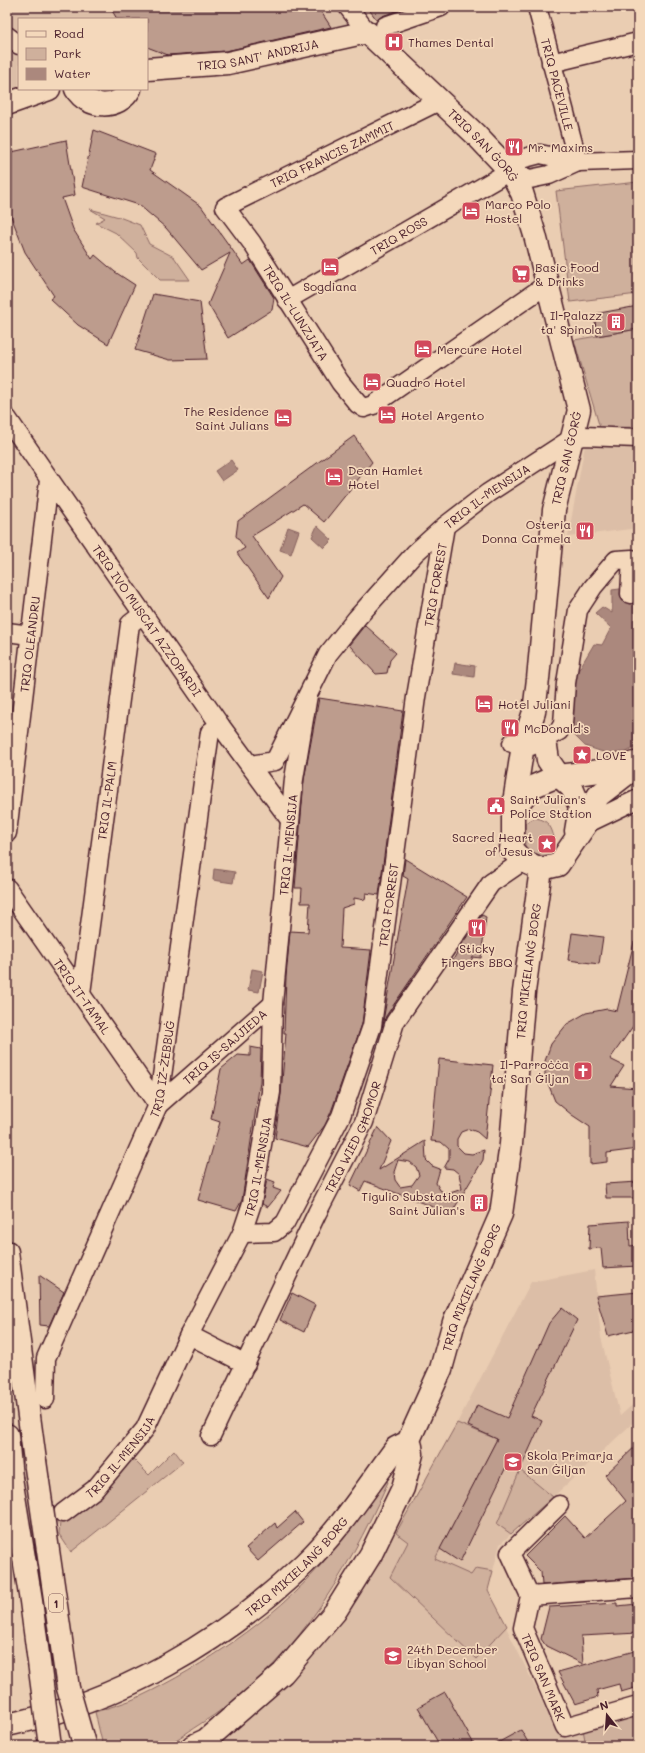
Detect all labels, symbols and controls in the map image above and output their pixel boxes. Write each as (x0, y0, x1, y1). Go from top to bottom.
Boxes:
legend (18, 18, 148, 90)
text: Road (54, 25, 84, 41)
hospital icon: Thames Dental (383, 31, 405, 53)
place label: Thames Dental (408, 34, 494, 50)
street label: TRIQ SANT' ANDRIJA (197, 35, 320, 73)
street label: TRIQ PACEVILLE (538, 36, 577, 132)
text: Park (54, 45, 81, 61)
text: Water (54, 65, 91, 81)
street label: TRIQ SAN ĠORĠ (445, 105, 522, 184)
street label: TRIQ FRANCIS ZAMMIT (267, 117, 397, 191)
restaurant icon: Mr. Maxims (503, 136, 525, 158)
place label: Mr. Maxims (528, 139, 593, 155)
place label: Marco Polo Hostel (485, 196, 551, 226)
hotel icon: Marco Polo Hostel (460, 200, 482, 222)
street label: TRIQ ROSS (367, 212, 430, 258)
hotel icon: Sogdiana (319, 256, 341, 278)
place label: Basic Food & Drinks (535, 259, 599, 289)
street label: TRIQ IL-LUNZJATA (260, 261, 332, 363)
supermarket icon: Basic Food & Drinks (510, 263, 532, 285)
place label: Sogdiana (303, 278, 357, 294)
place label: Il-Palazz ta' Spinola (541, 307, 602, 337)
building icon: Il-Palazz ta' Spinola (605, 311, 627, 333)
hotel icon: Mercure Hotel (412, 338, 434, 360)
place label: Mercure Hotel (437, 341, 522, 357)
hotel icon: Quadro Hotel (361, 371, 383, 393)
place label: Quadro Hotel (386, 374, 465, 390)
place label: The Residence Saint Julians (183, 403, 269, 433)
hotel icon: Hotel Argento (376, 404, 398, 426)
hotel icon: The Residence Saint Julians (272, 407, 294, 429)
place label: Hotel Argento (401, 407, 484, 423)
street label: TRIQ SAN ĠORĠ (547, 410, 585, 506)
street label: TRIQ IL-MENSIJA (441, 460, 533, 532)
place label: Dean Hamlet Hotel (348, 462, 423, 492)
hotel icon: Dean Hamlet Hotel (323, 466, 345, 488)
place label: Osteria Donna Carmela (481, 516, 571, 546)
restaurant icon: Osteria Donna Carmela (574, 520, 596, 542)
street label: TRIQ IVO MUSCAT AZZOPARDI (89, 541, 205, 699)
street label: TRIQ FORREST (420, 541, 450, 628)
street label: TRIQ OLEANDRU (16, 595, 43, 693)
hotel icon: Hotel Juliani (473, 693, 495, 715)
place label: Hotel Juliani (498, 696, 571, 712)
restaurant icon: McDonald's (499, 717, 521, 739)
place label: McDonald's (524, 720, 589, 736)
place icon: LOVE (571, 744, 593, 766)
place label: LOVE (596, 747, 627, 763)
street label: TRIQ IL-PALM (93, 760, 120, 841)
place label: Saint Julian's Police Station (510, 791, 592, 821)
street label: TRIQ IL-MENSIJA (275, 793, 301, 896)
public building icon: Saint Julian's Police Station (485, 795, 507, 817)
place label: Sacred Heart of Jesus (452, 829, 533, 859)
place icon: Sacred Heart of Jesus (536, 833, 558, 855)
street label: TRIQ FORREST (375, 862, 402, 948)
street label: TRIQ MIKIELANĠ BORG (512, 902, 544, 1040)
restaurant icon: Sticky Fingers BBQ (466, 917, 488, 939)
place label: Sticky Fingers BBQ (441, 940, 513, 970)
street label: TRIQ IT-TAMAL (50, 955, 115, 1038)
street label: TRIQ IS-SAJJIEDA (179, 1005, 270, 1088)
street label: TRIQ IŻ-ŻEBBUĠ (146, 1019, 178, 1120)
place label: Il-Parroċċa ta' San Ġiljan (491, 1056, 569, 1086)
church icon: Il-Parroċċa ta' San Ġiljan (572, 1060, 594, 1082)
street label: TRIQ WIED GĦOMOR (321, 1079, 384, 1196)
street label: TRIQ IL-MENSIJA (240, 1115, 275, 1219)
place label: Tigulio Substation Saint Julian's (361, 1188, 465, 1218)
building icon: Tigulio Substation Saint Julian's (468, 1192, 490, 1214)
street label: TRIQ MIKIELANĠ BORG (438, 1221, 504, 1353)
street label: TRIQ IL-MENSIJA (82, 1413, 158, 1501)
place label: Skola Primarja San Ġiljan (527, 1447, 613, 1477)
school or university icon: Skola Primarja San Ġiljan (502, 1451, 524, 1473)
street label: TRIQ MIKIELANĠ BORG (242, 1513, 351, 1620)
road number: 1 (49, 1594, 63, 1612)
street label: TRIQ SAN MARK (518, 1631, 570, 1724)
place label: 24th December Libyan School (407, 1641, 497, 1671)
school or university icon: 24th December Libyan School (382, 1645, 404, 1667)
north arrow (587, 1695, 627, 1735)
text: N (598, 1697, 610, 1713)

